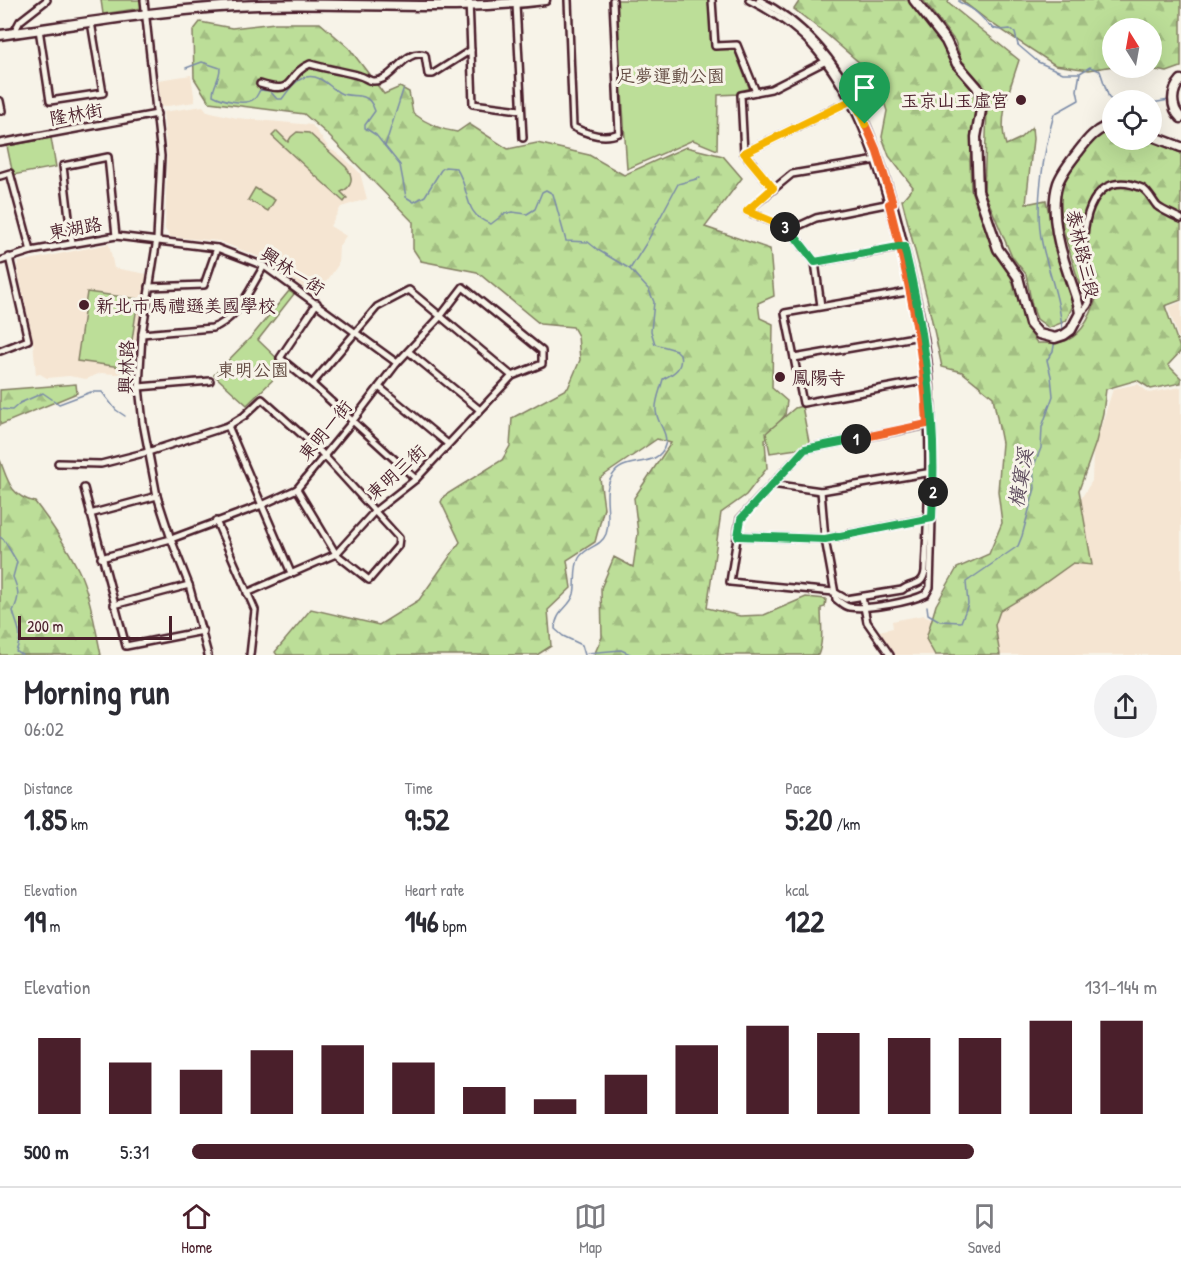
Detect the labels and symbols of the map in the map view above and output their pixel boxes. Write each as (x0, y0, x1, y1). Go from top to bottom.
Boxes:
north arrow (1102, 18, 1162, 78)
pin (839, 62, 890, 124)
park label: 足夢運動公園 (617, 63, 725, 88)
place label: 玉京山玉虛宮 (901, 88, 1009, 113)
marker: 玉京山玉虛宮 (1014, 93, 1028, 107)
street label: 隆林街 (47, 97, 105, 131)
street label: 泰林路三段 (1061, 207, 1105, 301)
street label: 東湖路 (46, 211, 104, 245)
pin: 3 (770, 212, 800, 242)
street label: 興林一街 (256, 241, 330, 301)
place label: 新北市馬禮遜美國學校 (96, 293, 276, 318)
marker: 新北市馬禮遜美國學校 (77, 298, 91, 312)
street label: 興林路 (113, 340, 139, 394)
park label: 東明公園 (217, 357, 289, 382)
place label: 鳳陽寺 (792, 365, 846, 390)
marker: 鳳陽寺 (773, 370, 787, 384)
street label: 東明一街 (292, 394, 358, 466)
pin: 1 (841, 424, 871, 454)
street label: 東明三街 (361, 439, 431, 505)
water label: 橫窠溪 (1001, 445, 1039, 510)
pin: 2 (918, 477, 948, 507)
scale bar (18, 613, 172, 640)

